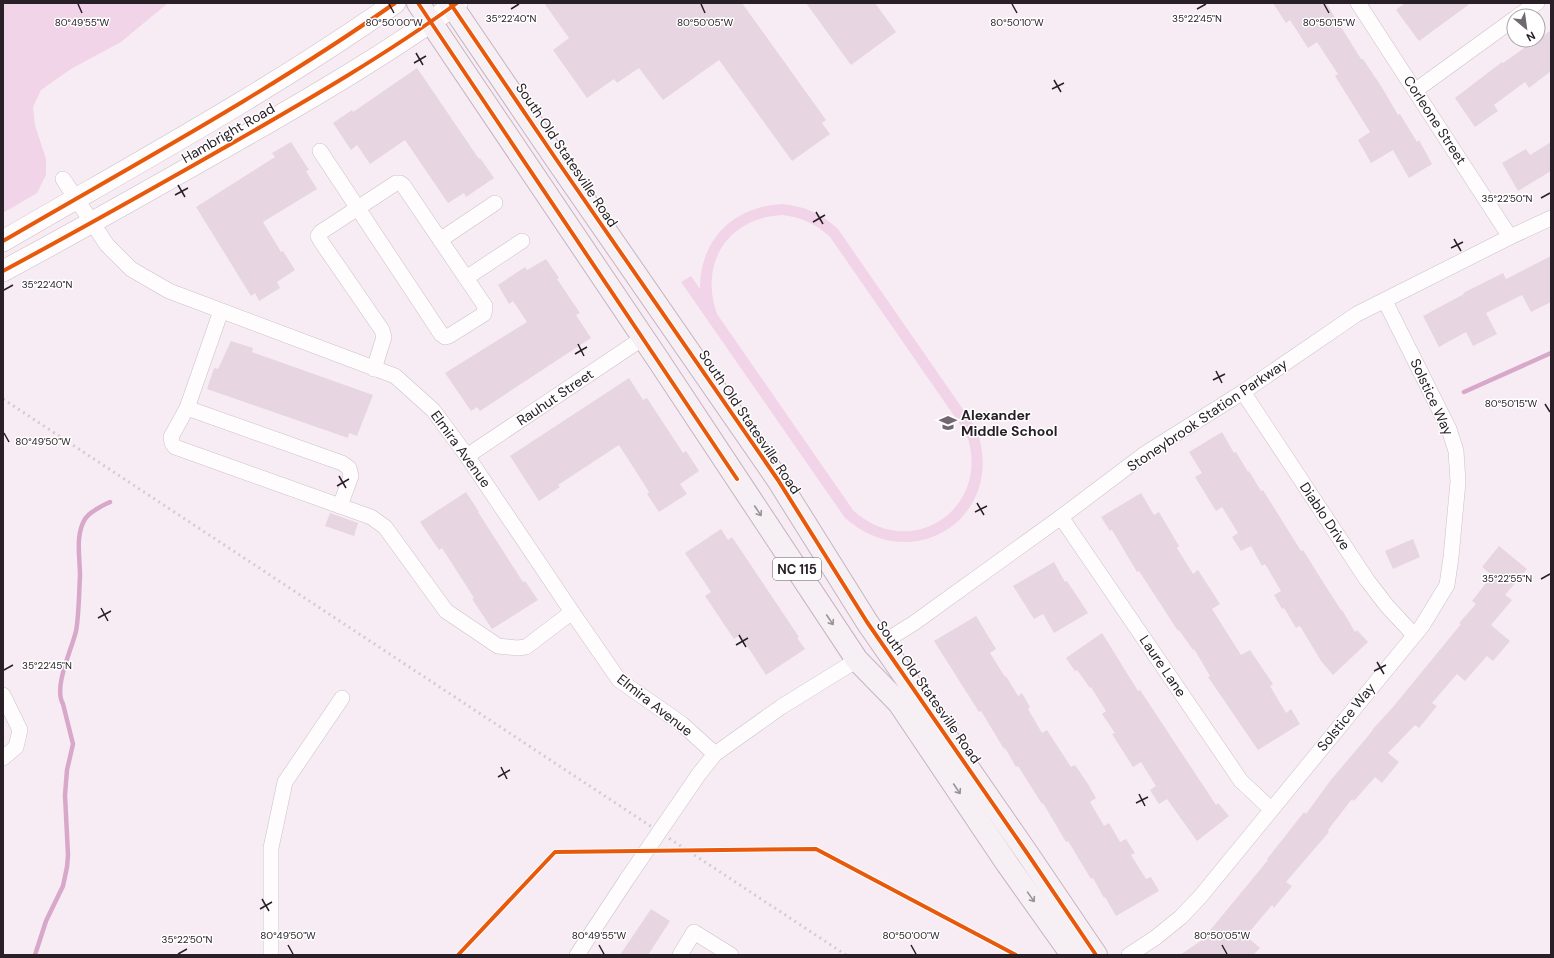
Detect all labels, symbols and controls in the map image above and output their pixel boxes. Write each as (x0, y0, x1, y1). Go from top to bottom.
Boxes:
north arrow (1506, 8, 1546, 48)
text: 35°22'40"N (486, 12, 536, 25)
text: 35°22'45"N (1172, 12, 1222, 25)
text: 80°49'55"W (55, 16, 110, 29)
text: 80°50'00"W (365, 16, 423, 29)
text: 80°50'05"W (677, 16, 733, 29)
text: 80°50'10"W (990, 16, 1044, 29)
text: 80°50'15"W (1303, 16, 1356, 29)
text: N (1524, 29, 1538, 45)
street label: Corleone Street (1400, 72, 1470, 168)
street label: South Old Statesville Road (512, 79, 622, 231)
street label: Hambright Road (178, 99, 278, 167)
text: 35°22'50"N (1481, 192, 1533, 205)
text: 35°22'40"N (22, 278, 72, 291)
street label: South Old Statesville Road (695, 346, 805, 498)
street label: Stoneybrook Station Parkway (1123, 354, 1291, 475)
street label: Solstice Way (1406, 356, 1458, 439)
street label: Rauhut Street (513, 365, 597, 429)
text: 80°50'15"W (1485, 397, 1538, 410)
place label: Alexander Middle School (961, 406, 1057, 440)
street label: Elmira Avenue (427, 407, 495, 491)
school or university icon: Alexander Middle School (938, 413, 958, 433)
text: 80°49'50"W (15, 435, 71, 448)
street label: Diablo Drive (1296, 479, 1354, 553)
one-way arrow (754, 505, 762, 516)
road number: NC 115 (773, 558, 821, 580)
text: 35°22'55"N (1482, 572, 1532, 585)
one-way arrow (826, 614, 834, 625)
street label: South Old Statesville Road (873, 617, 985, 767)
street label: Laure Lane (1136, 632, 1190, 700)
text: 35°22'45"N (22, 659, 72, 672)
street label: Elmira Avenue (614, 670, 696, 740)
street label: Solstice Way (1313, 679, 1379, 755)
one-way arrow (953, 784, 961, 795)
one-way arrow (1027, 891, 1035, 902)
text: 80°49'50"W (260, 929, 316, 942)
text: 80°49'55"W (572, 929, 627, 942)
text: 80°50'00"W (882, 929, 940, 942)
text: 80°50'05"W (1194, 929, 1250, 942)
text: 35°22'50"N (161, 933, 213, 946)

